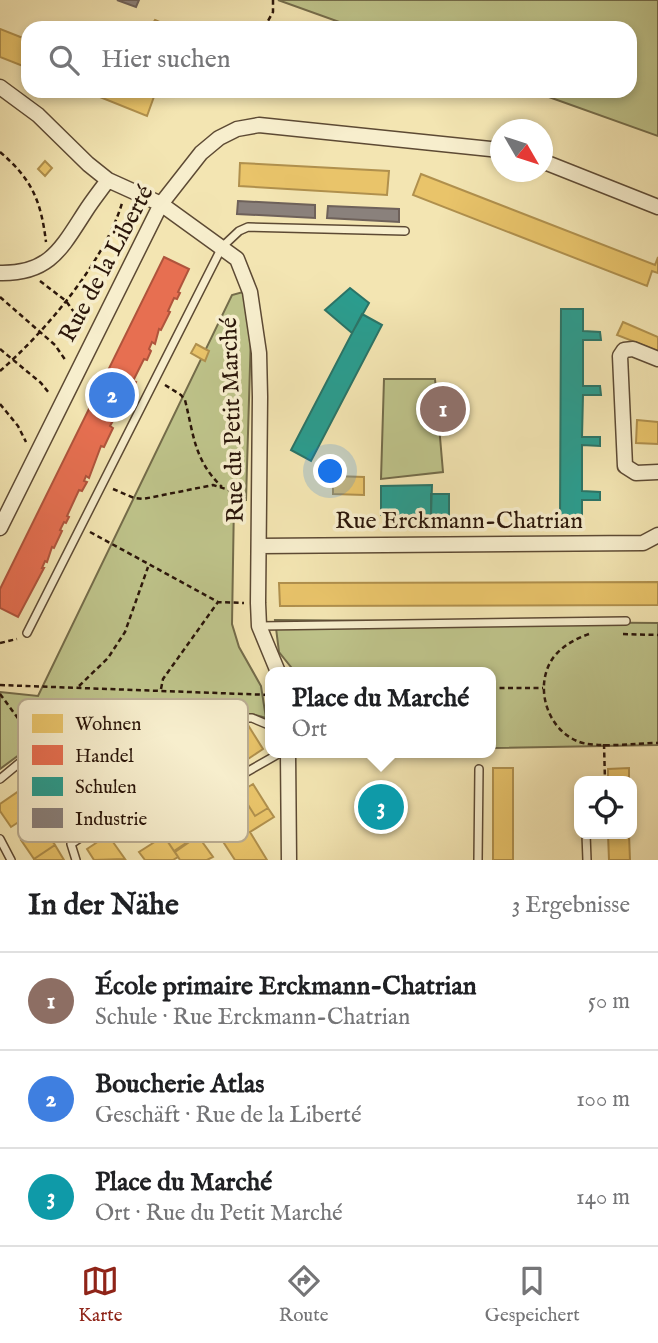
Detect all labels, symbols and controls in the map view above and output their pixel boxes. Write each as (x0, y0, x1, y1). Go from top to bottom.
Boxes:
search box (21, 21, 637, 98)
icon: search (45, 41, 83, 79)
text: Hier suchen (101, 43, 231, 76)
north arrow (490, 119, 553, 182)
street label: Rue de la Liberté (53, 180, 161, 348)
street label: Rue du Petit Marché (214, 317, 252, 523)
pin: 2 (89, 369, 135, 421)
pin: 1 (420, 383, 466, 435)
your location (313, 454, 347, 488)
street label: Rue Erckmann-Chatrian (335, 506, 583, 537)
popup (265, 667, 496, 758)
text: Place du Marché (292, 682, 469, 715)
legend (18, 699, 248, 842)
text: Wohnen (75, 713, 141, 737)
text: Ort (292, 715, 327, 744)
text: Handel (75, 745, 135, 769)
text: Schulen (75, 776, 137, 800)
map controls (574, 776, 637, 839)
button: locate (574, 776, 637, 839)
pin: 3 (358, 781, 404, 833)
text: Industrie (75, 808, 147, 832)
text: In der Nähe (28, 887, 179, 925)
text: 3 Ergebnisse (512, 891, 630, 920)
text: École primaire Erckmann-Chatrian (95, 970, 477, 1003)
text: 1 (47, 987, 55, 1016)
text: 50 m (588, 987, 630, 1016)
text: Schule · Rue Erckmann-Chatrian (95, 1003, 410, 1032)
text: Boucherie Atlas (95, 1068, 264, 1101)
text: 2 (46, 1085, 56, 1114)
text: 100 m (576, 1085, 630, 1114)
text: Geschäft · Rue de la Liberté (95, 1101, 362, 1130)
text: Place du Marché (95, 1166, 272, 1199)
text: 3 (47, 1183, 55, 1212)
text: 140 m (576, 1183, 630, 1212)
text: Ort · Rue du Petit Marché (95, 1199, 343, 1228)
tab: Karte (78, 1262, 122, 1328)
tab: Route (279, 1262, 328, 1328)
tab: Gespeichert (485, 1262, 580, 1328)

